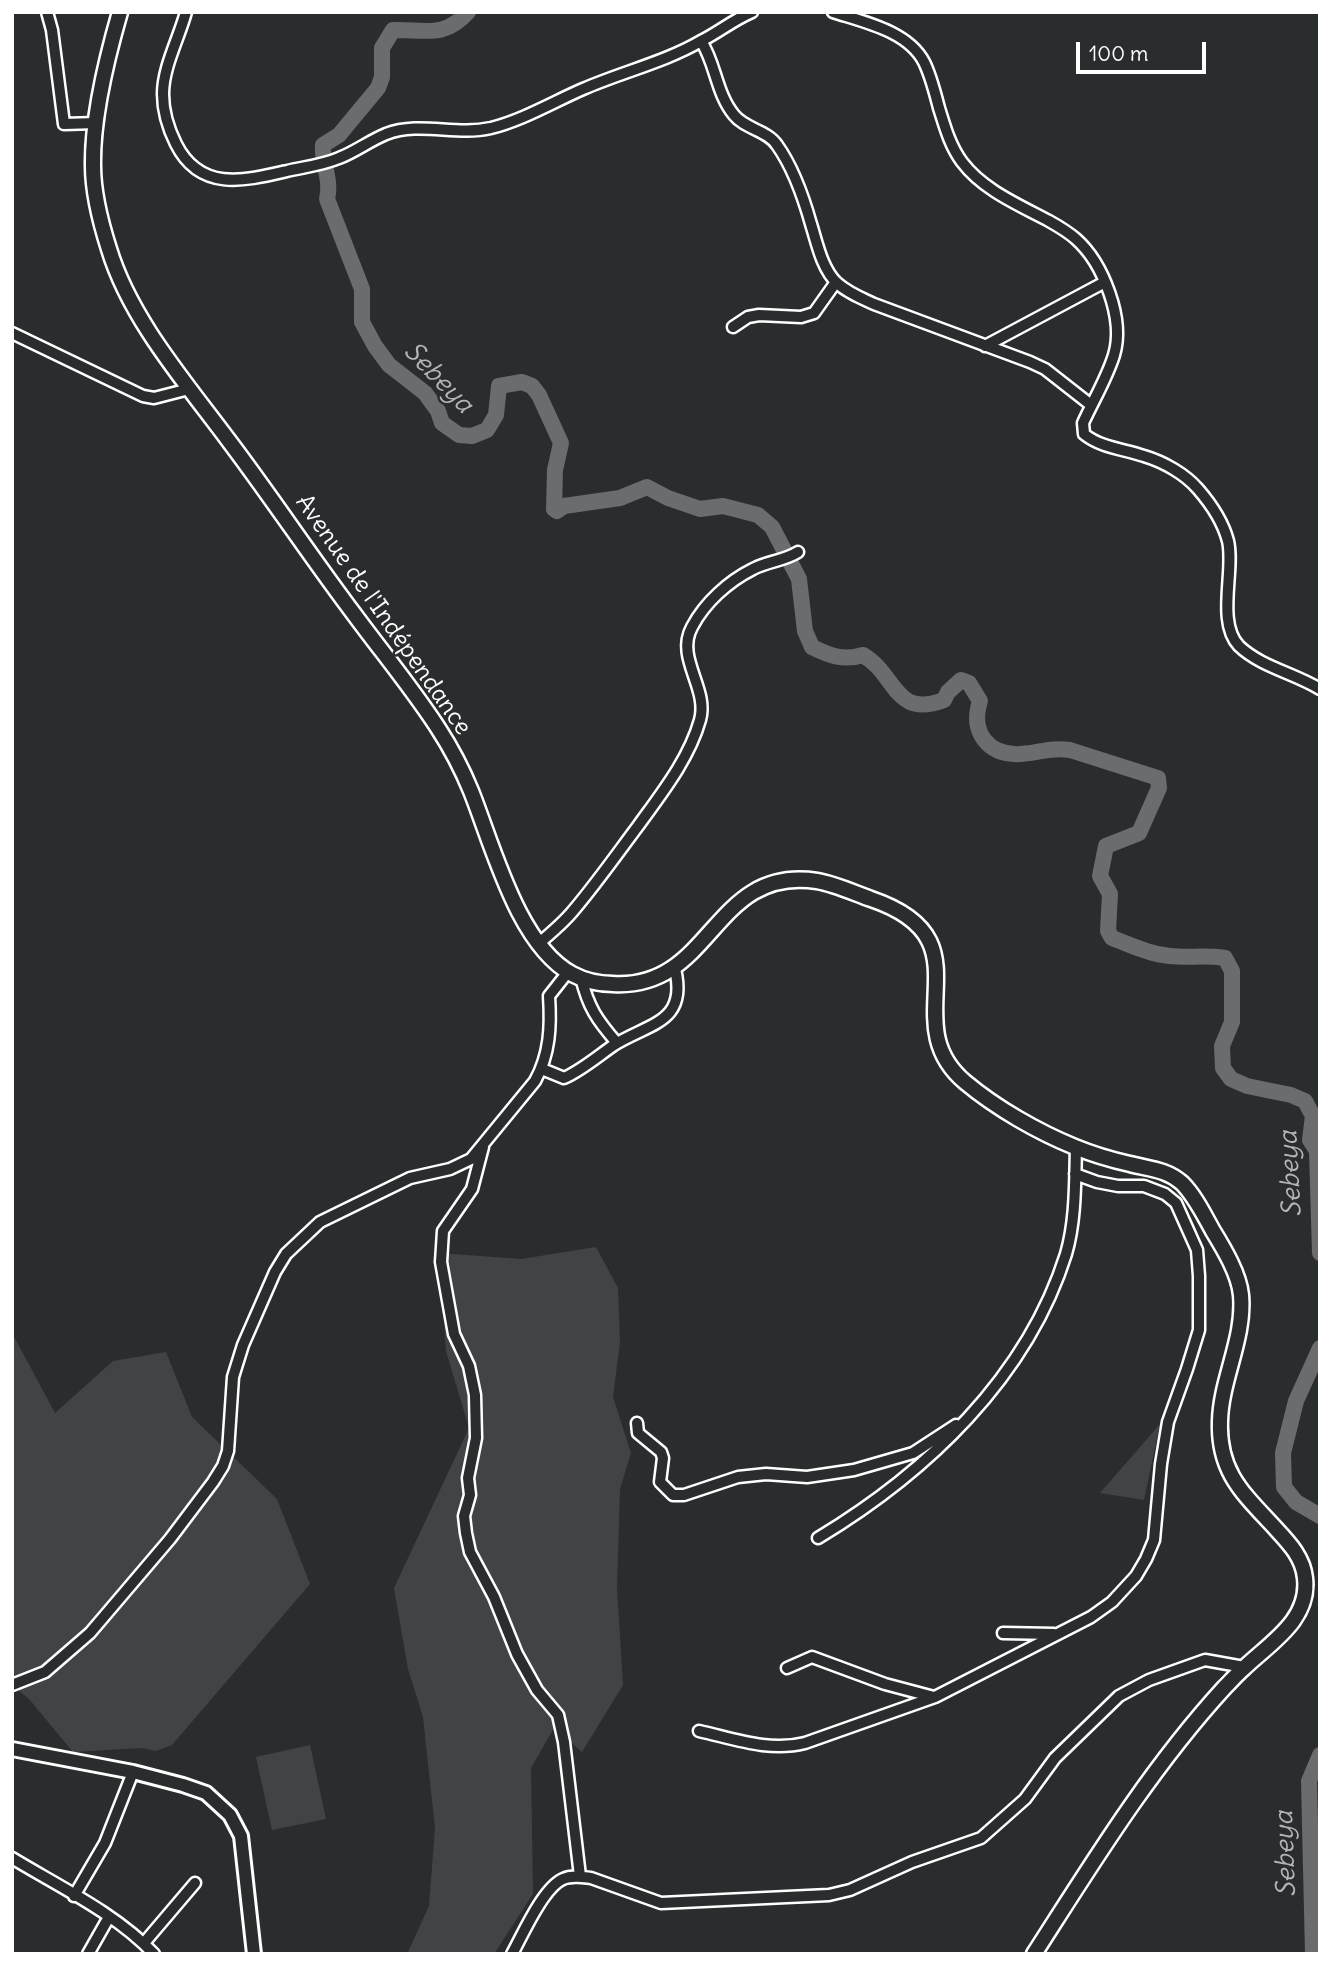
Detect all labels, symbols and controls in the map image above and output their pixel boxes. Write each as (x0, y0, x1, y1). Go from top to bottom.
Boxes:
scale bar (1080, 28, 1210, 72)
text: 100 m (1089, 40, 1148, 67)
water label: Sebeya (397, 336, 479, 420)
street label: Avenue de l'Indépendance (289, 489, 477, 741)
water label: Sebeya (1273, 1130, 1309, 1218)
water label: Sebeya (1269, 1810, 1303, 1898)

